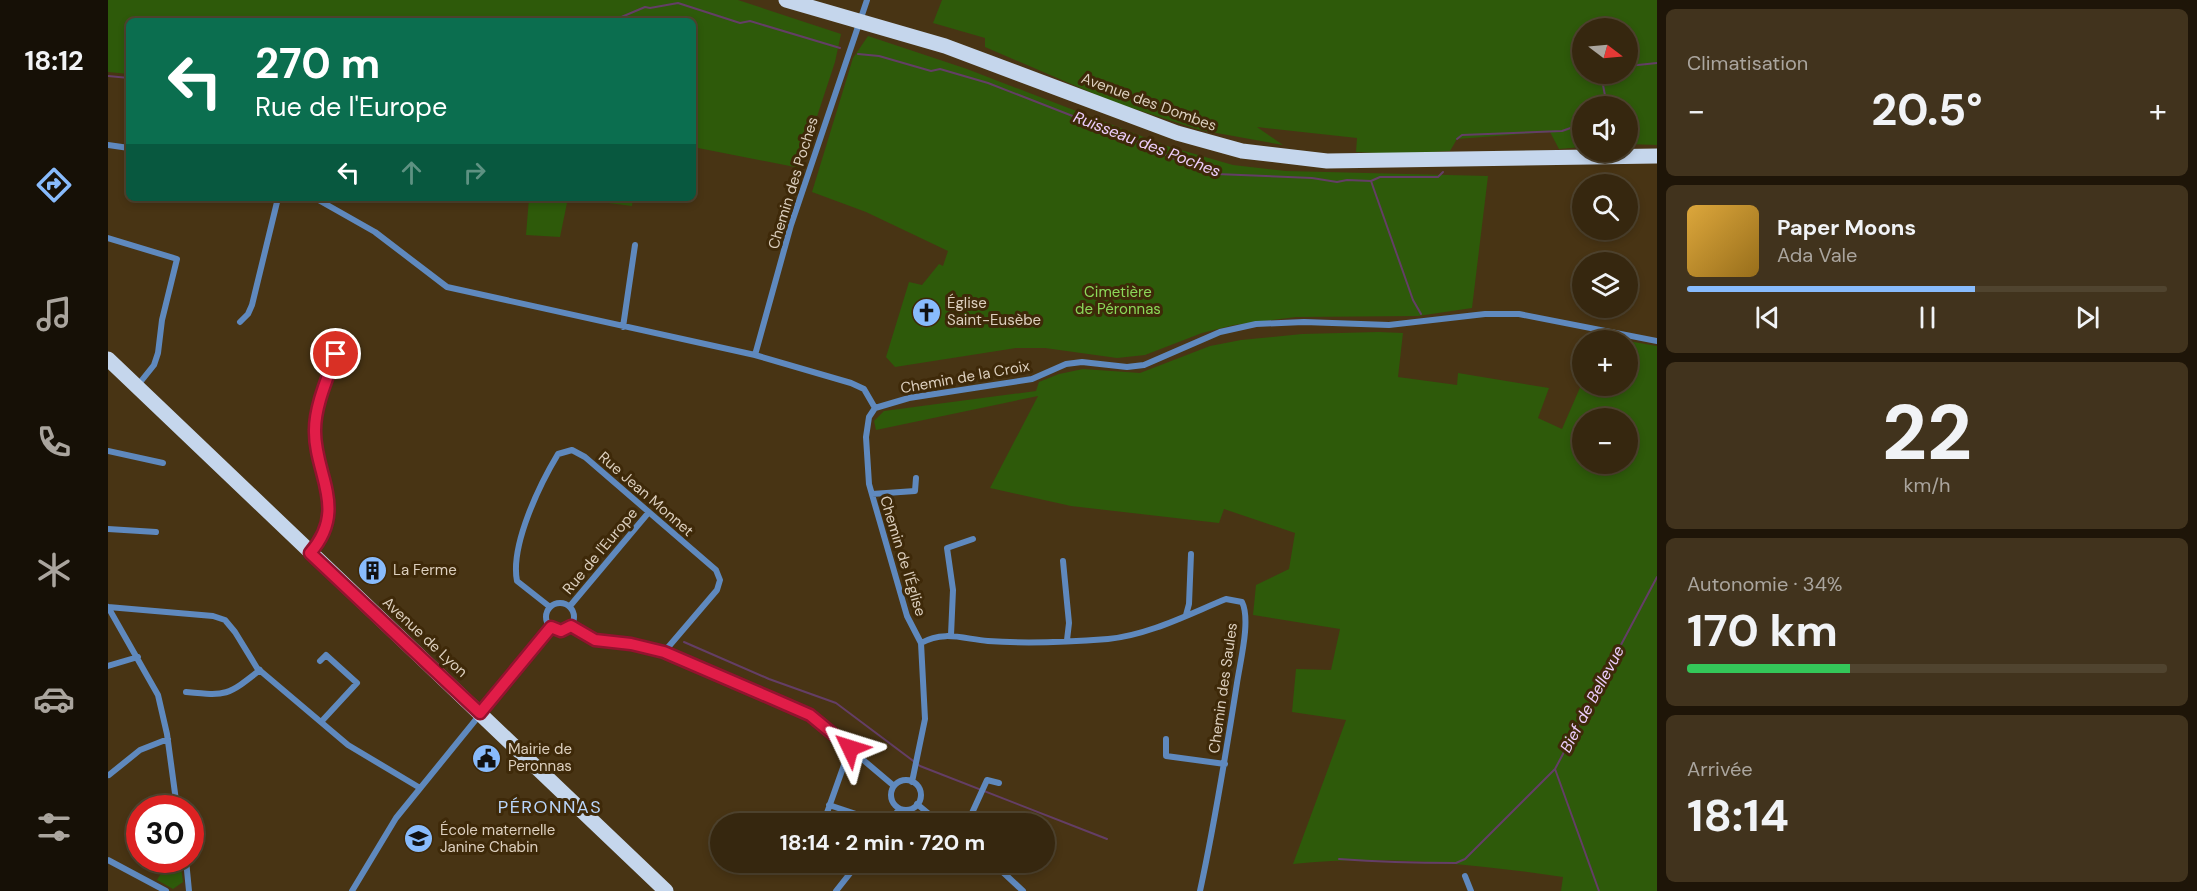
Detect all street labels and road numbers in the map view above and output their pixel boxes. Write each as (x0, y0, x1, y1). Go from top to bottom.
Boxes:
street label: Avenue des Dombes (1079, 68, 1219, 136)
street label: Chemin des Poches (763, 114, 823, 252)
street label: Chemin de la Croix (899, 356, 1032, 398)
street label: Rue Jean Monnet (594, 447, 698, 541)
street label: Chemin de l'Église (875, 493, 931, 619)
street label: Rue de l'Europe (558, 504, 642, 598)
street label: Avenue de Lyon (378, 593, 472, 681)
street label: Chemin des Saules (1204, 621, 1242, 755)

